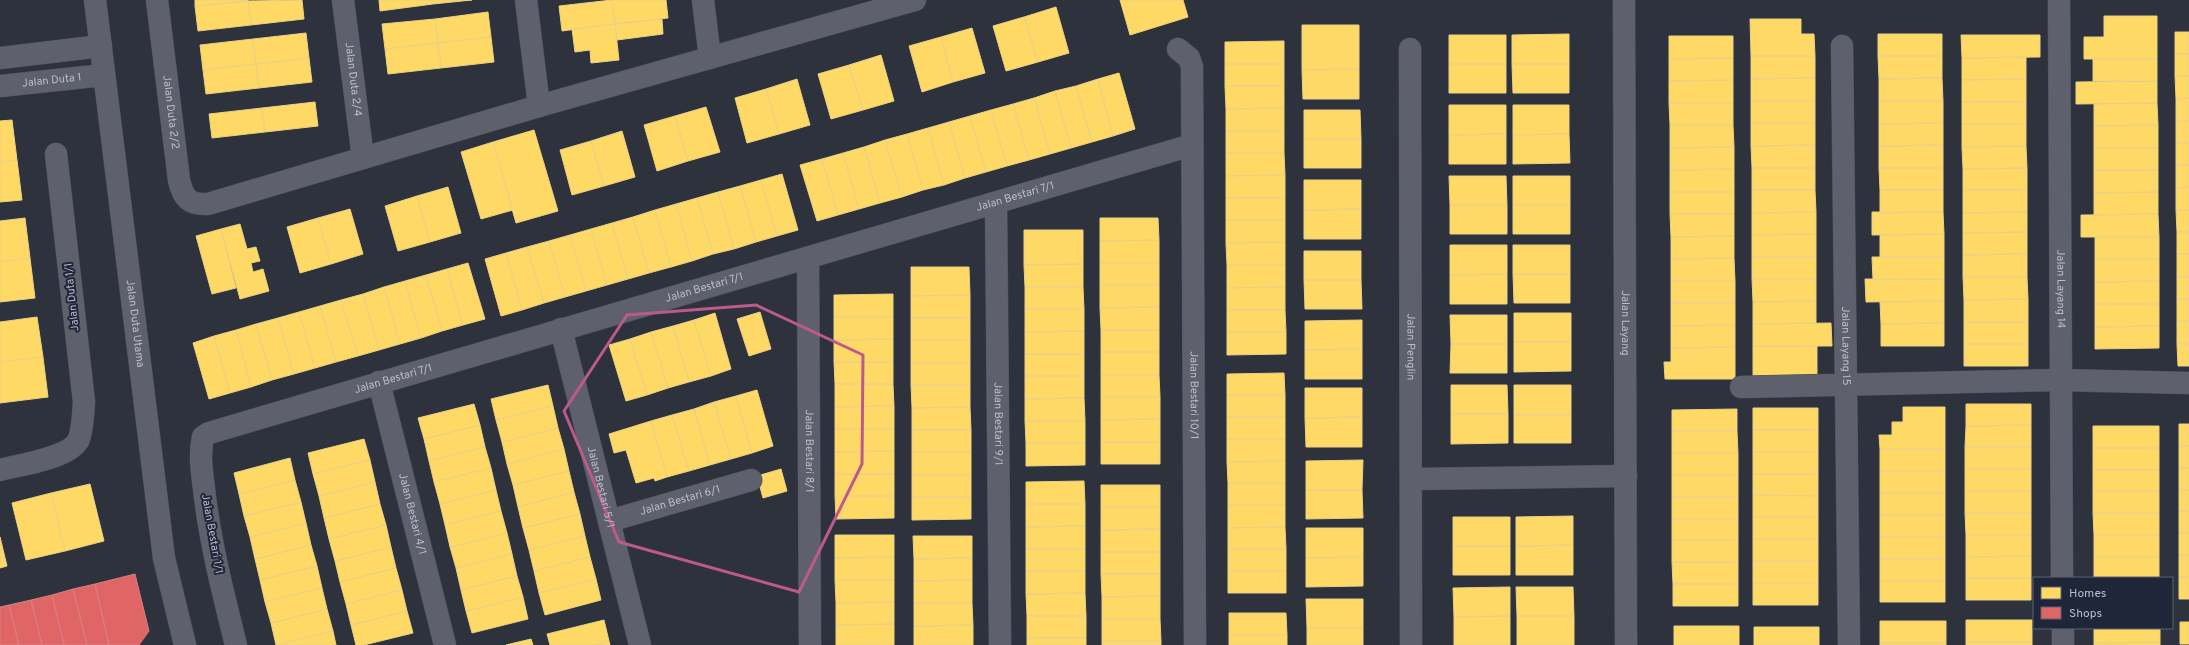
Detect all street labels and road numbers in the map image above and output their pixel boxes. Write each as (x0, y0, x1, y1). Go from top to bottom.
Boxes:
street label: Jalan Duta 2/4 (341, 41, 365, 117)
street label: Jalan Duta 1 (21, 70, 82, 91)
street label: Jalan Duta 2/2 (159, 74, 182, 150)
street label: Jalan Bestari 7/1 (974, 179, 1056, 215)
street label: Jalan Layang 14 (2053, 250, 2068, 329)
street label: Jalan Duta 1/1 (61, 262, 83, 332)
street label: Jalan Bestari 7/1 (664, 270, 745, 306)
street label: Jalan Duta Utama (123, 279, 147, 368)
street label: Jalan Layang (1618, 290, 1632, 356)
street label: Jalan Layang 15 (1838, 306, 1853, 386)
street label: Jalan Penglin (1403, 314, 1418, 380)
street label: Jalan Bestari 10/1 (1186, 351, 1201, 439)
street label: Jalan Bestari 7/1 (353, 361, 434, 397)
street label: Jalan Bestari 9/1 (991, 382, 1005, 466)
street label: Jalan Bestari 8/1 (802, 409, 816, 493)
street label: Jalan Bestari 5/1 (584, 445, 617, 529)
street label: Jalan Bestari 4/1 (395, 472, 429, 556)
street label: Jalan Bestari 6/1 (638, 482, 722, 519)
street label: Jalan Bestari 1/1 (198, 493, 226, 575)

